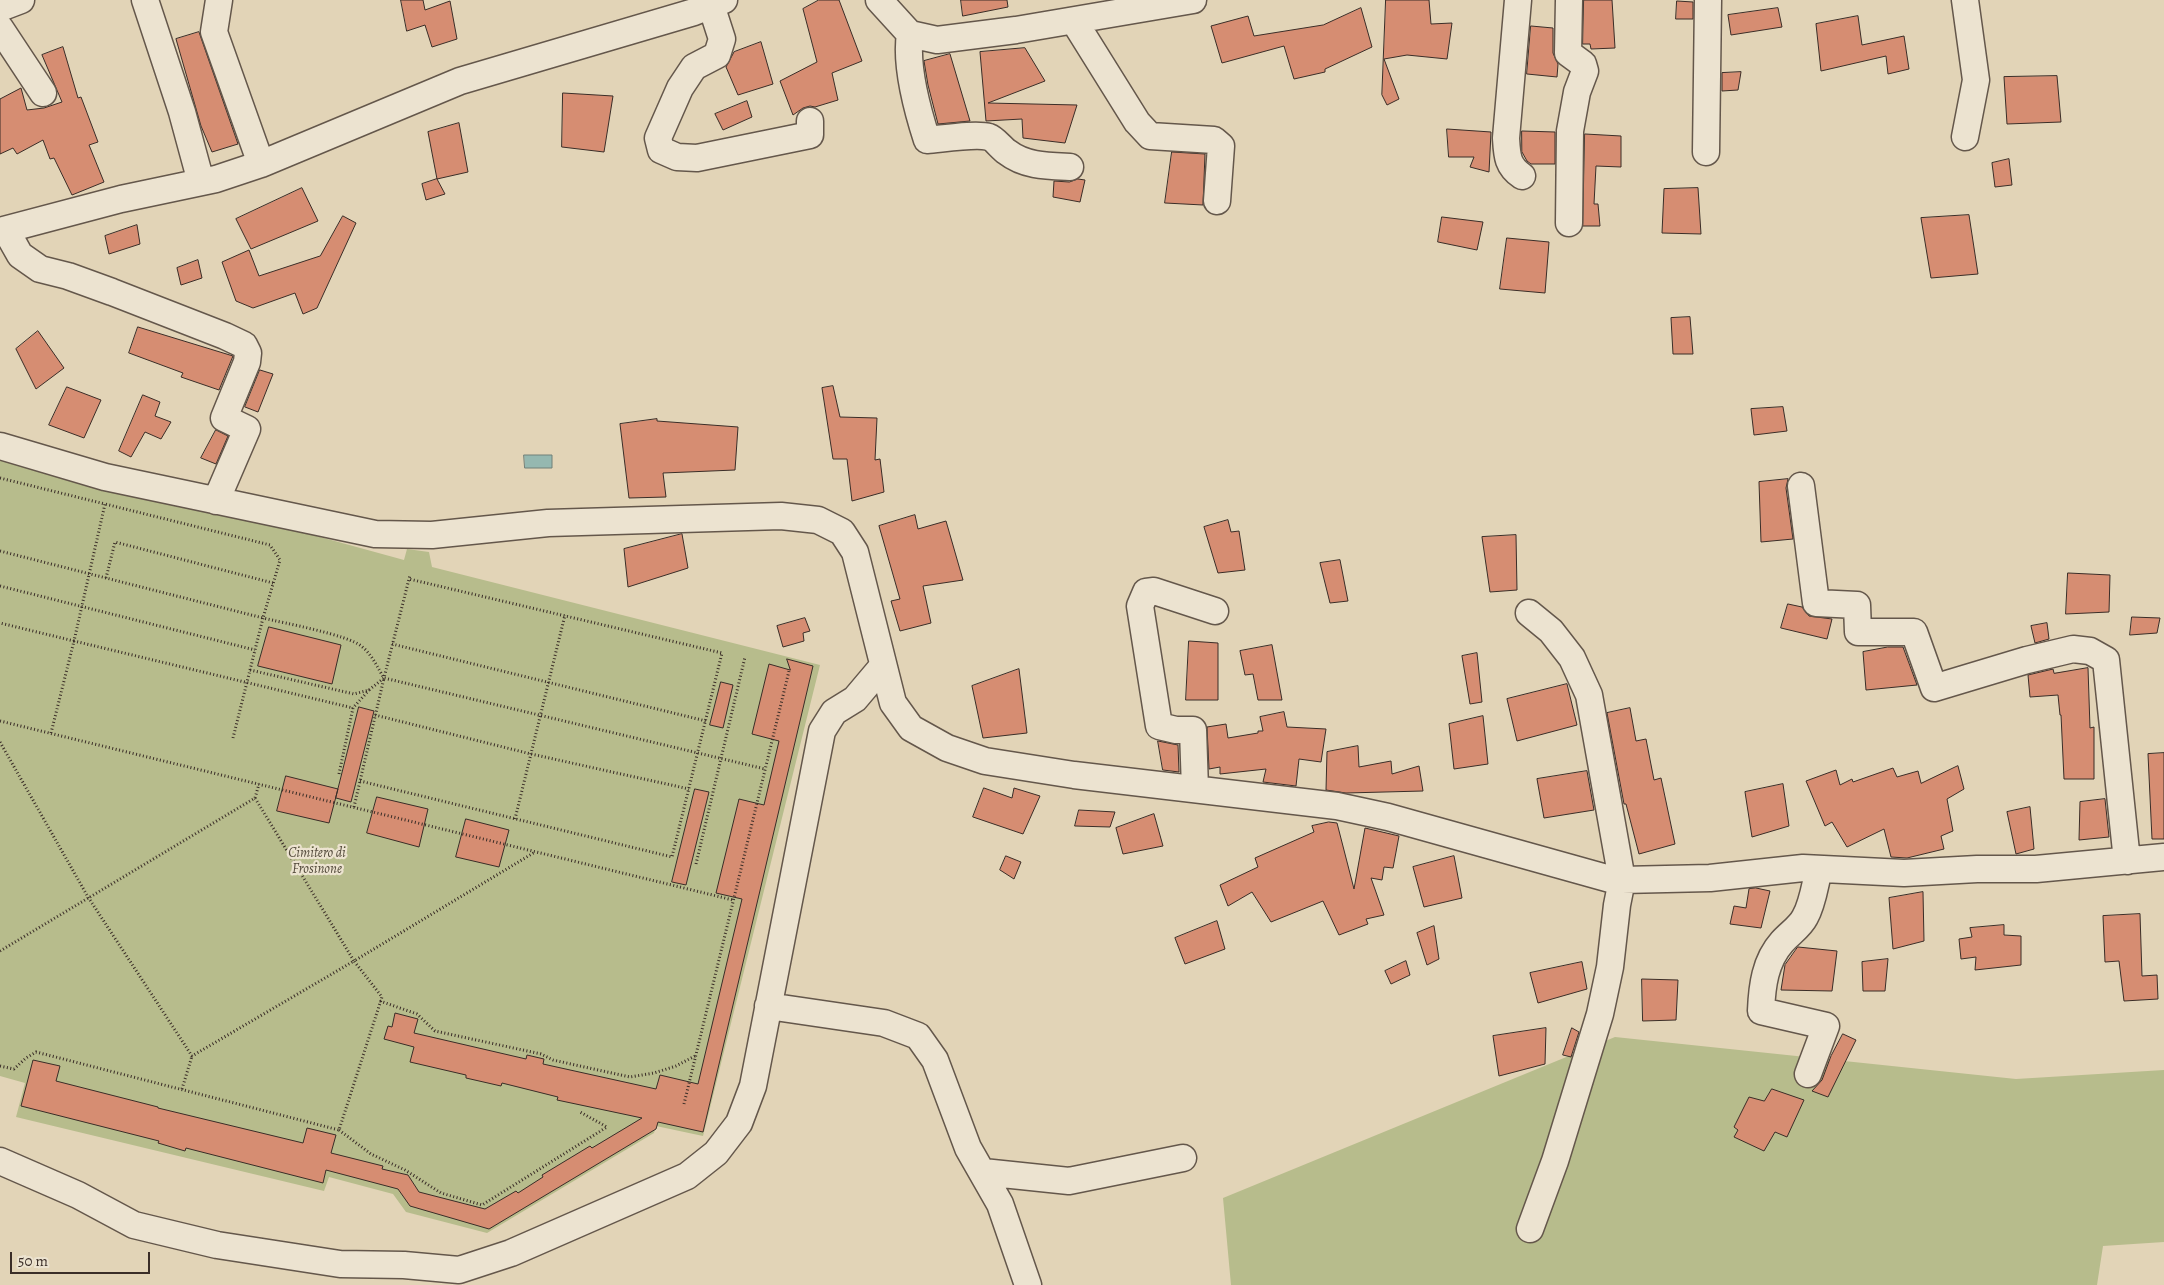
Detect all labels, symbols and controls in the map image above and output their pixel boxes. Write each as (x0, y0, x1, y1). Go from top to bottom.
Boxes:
park label: Cimitero di Frosinone (288, 846, 346, 879)
scale bar (12, 1242, 152, 1274)
text: 50 m (18, 1251, 48, 1271)

